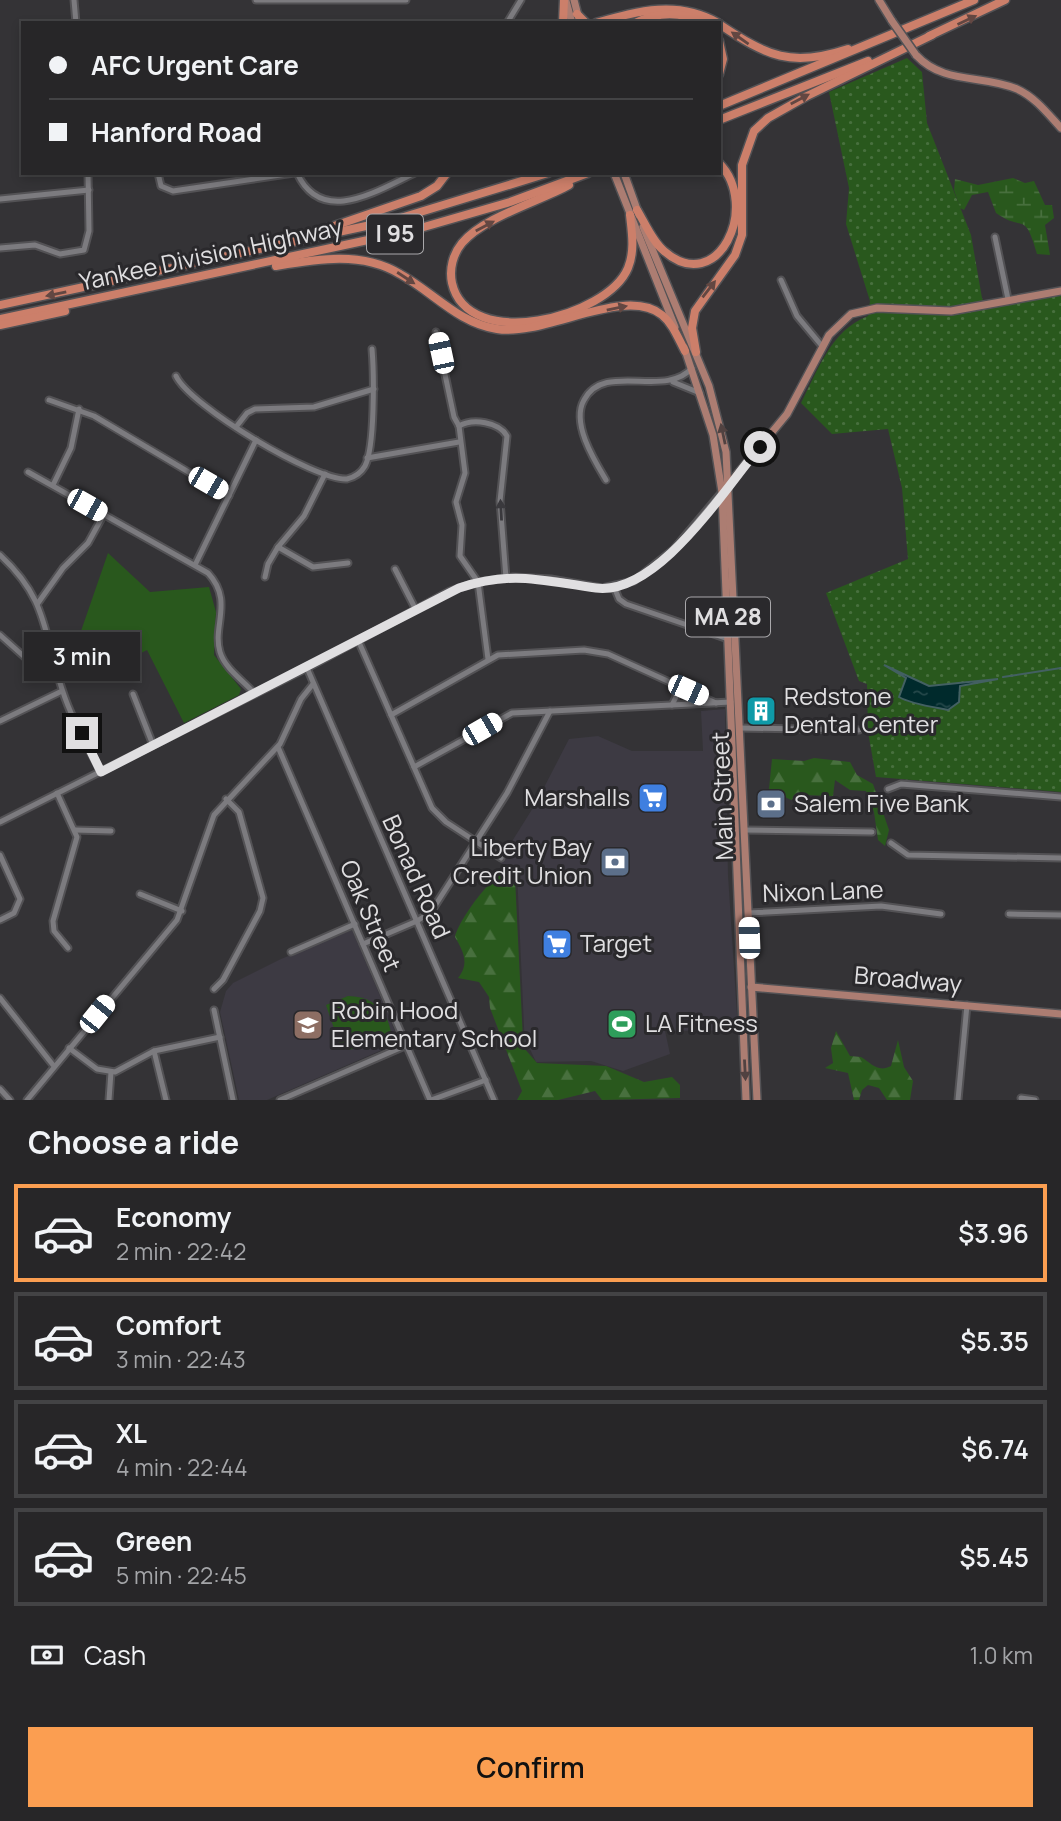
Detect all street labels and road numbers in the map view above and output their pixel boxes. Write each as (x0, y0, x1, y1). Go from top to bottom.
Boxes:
street label: Yankee Division Highway (76, 209, 346, 298)
road number: I 95 (367, 215, 423, 254)
road number: MA 28 (686, 597, 770, 636)
street label: Main Street (703, 731, 740, 861)
street label: Bonad Road (375, 809, 459, 944)
street label: Oak Street (333, 855, 410, 976)
street label: Nixon Lane (762, 872, 884, 909)
street label: Broadway (853, 957, 964, 1000)

